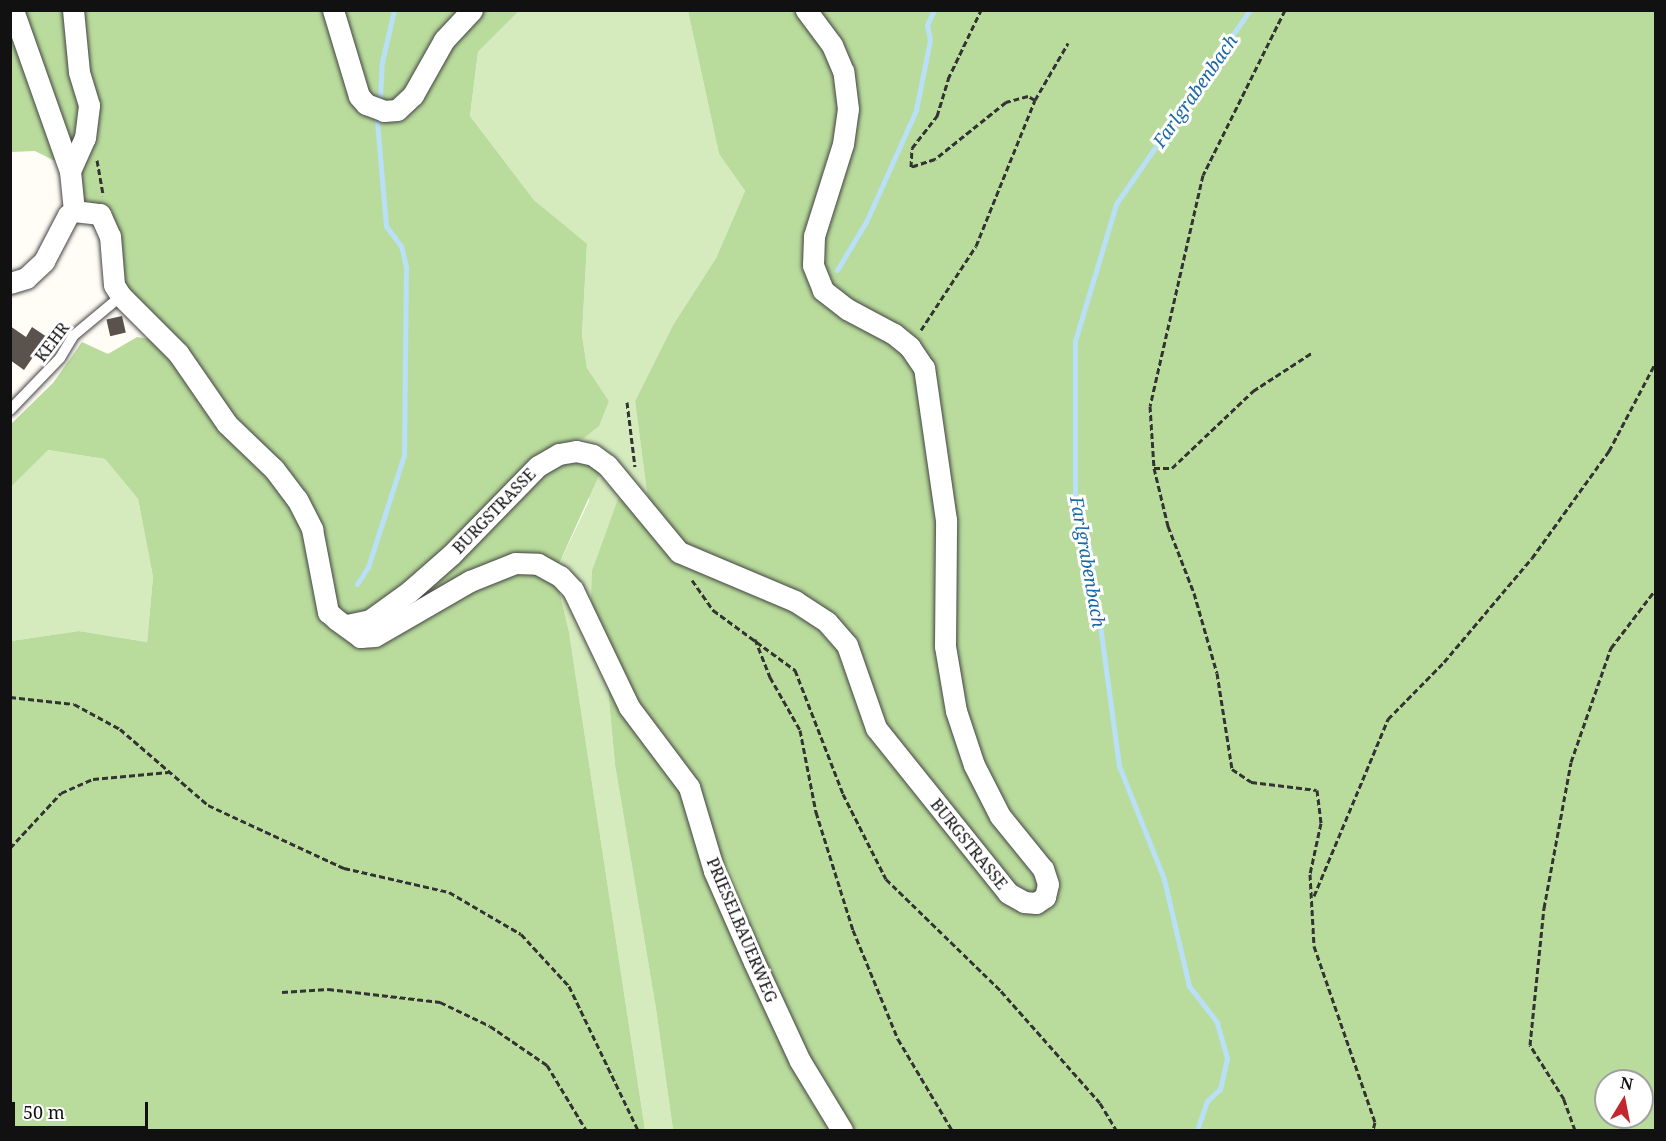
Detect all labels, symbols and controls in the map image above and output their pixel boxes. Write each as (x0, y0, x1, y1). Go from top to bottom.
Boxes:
water label: Farlgrabenbach (1148, 31, 1242, 151)
street label: KEHR (31, 319, 73, 365)
street label: BURGSTRASSE (449, 464, 539, 558)
water label: Farlgrabenbach (1066, 495, 1110, 629)
street label: BURGSTRASSE (927, 795, 1011, 893)
street label: PRIESELBAUERWEG (703, 855, 781, 1005)
north arrow (1594, 1069, 1654, 1129)
text: N (1619, 1071, 1635, 1095)
scale bar (15, 1090, 152, 1128)
text: 50 m (23, 1100, 65, 1124)

